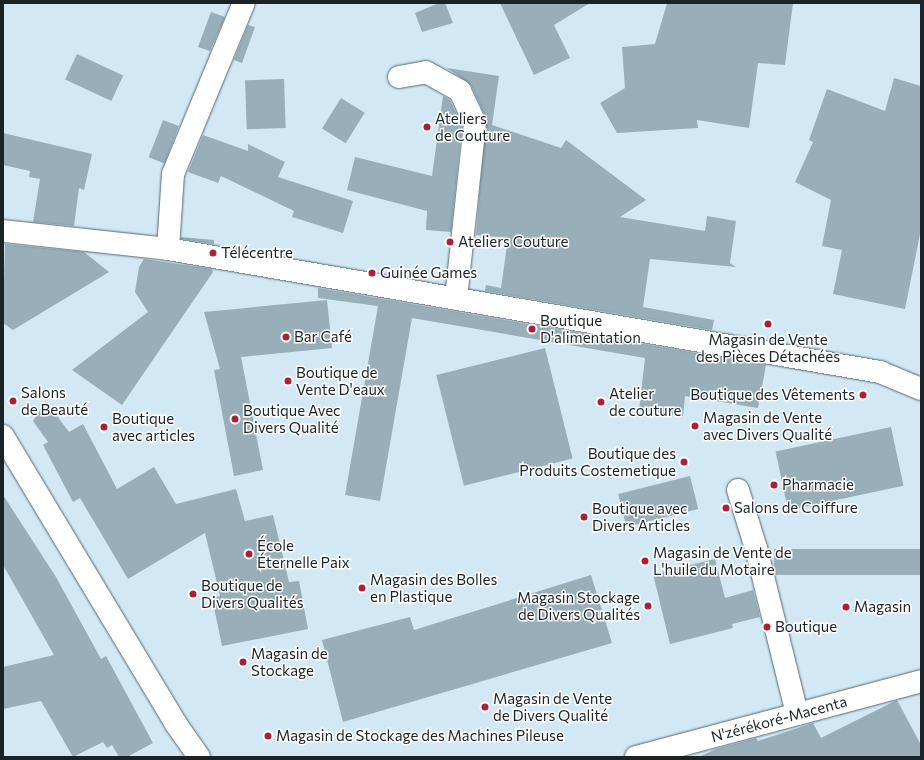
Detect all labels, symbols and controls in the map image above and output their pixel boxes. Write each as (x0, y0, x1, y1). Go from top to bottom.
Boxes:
place label: Ateliers de Couture (435, 109, 510, 144)
marker: Ateliers de Couture (422, 122, 432, 132)
place label: Ateliers Couture (458, 233, 569, 251)
marker: Ateliers Couture (445, 237, 455, 247)
place label: Télécentre (221, 244, 293, 262)
marker: Télécentre (208, 248, 218, 258)
place label: Guinée Games (380, 264, 477, 282)
marker: Guinée Games (367, 268, 377, 278)
place label: Boutique D'alimentation (540, 311, 641, 346)
marker: Magasin de Vente des Pièces Détachées (763, 319, 773, 329)
marker: Boutique D'alimentation (527, 324, 537, 334)
place label: Bar Café (294, 328, 352, 346)
place label: Magasin de Vente des Pièces Détachées (696, 330, 840, 365)
marker: Bar Café (281, 332, 291, 342)
place label: Boutique de Vente D'eaux (296, 363, 385, 398)
marker: Boutique de Vente D'eaux (283, 376, 293, 386)
place label: Salons de Beauté (21, 383, 88, 418)
place label: Atelier de couture (609, 384, 681, 419)
place label: Boutique des Vêtements (690, 386, 855, 404)
marker: Boutique des Vêtements (858, 390, 868, 400)
marker: Salons de Beauté (8, 396, 18, 406)
marker: Atelier de couture (596, 397, 606, 407)
place label: Boutique Avec Divers Qualité (243, 401, 340, 436)
place label: Magasin de Vente avec Divers Qualité (703, 408, 832, 443)
place label: Boutique avec articles (112, 409, 195, 444)
marker: Boutique Avec Divers Qualité (230, 414, 240, 424)
marker: Magasin de Vente avec Divers Qualité (690, 421, 700, 431)
marker: Boutique avec articles (99, 422, 109, 432)
place label: Boutique des Produits Costemetique (519, 444, 676, 479)
marker: Boutique des Produits Costemetique (679, 457, 689, 467)
place label: Pharmacie (782, 476, 854, 494)
marker: Pharmacie (769, 480, 779, 490)
place label: Boutique avec Divers Articles (592, 499, 690, 534)
place label: Salons de Coiffure (734, 499, 858, 517)
marker: Salons de Coiffure (721, 503, 731, 513)
marker: Boutique avec Divers Articles (579, 512, 589, 522)
place label: École Éternelle Paix (257, 536, 350, 571)
place label: Magasin de Vente de L'huile du Motaire (653, 543, 792, 578)
marker: École Éternelle Paix (244, 549, 254, 559)
marker: Magasin de Vente de L'huile du Motaire (640, 556, 650, 566)
place label: Magasin des Bolles en Plastique (370, 570, 497, 605)
place label: Boutique de Divers Qualités (201, 576, 304, 611)
marker: Magasin des Bolles en Plastique (357, 583, 367, 593)
place label: Magasin Stockage de Divers Qualités (517, 588, 640, 623)
marker: Boutique de Divers Qualités (188, 589, 198, 599)
place label: Magasin (854, 598, 911, 616)
marker: Magasin Stockage de Divers Qualités (643, 601, 653, 611)
marker: Magasin (841, 602, 851, 612)
place label: Boutique (775, 618, 837, 636)
marker: Boutique (762, 622, 772, 632)
place label: Magasin de Stockage (251, 644, 328, 679)
marker: Magasin de Stockage (238, 657, 248, 667)
place label: Magasin de Vente de Divers Qualité (493, 689, 612, 724)
street label: N'zérékoré-Macenta (709, 692, 849, 746)
marker: Magasin de Vente de Divers Qualité (480, 702, 490, 712)
place label: Magasin de Stockage des Machines Pileuse (276, 727, 564, 745)
marker: Magasin de Stockage des Machines Pileuse (263, 731, 273, 741)

